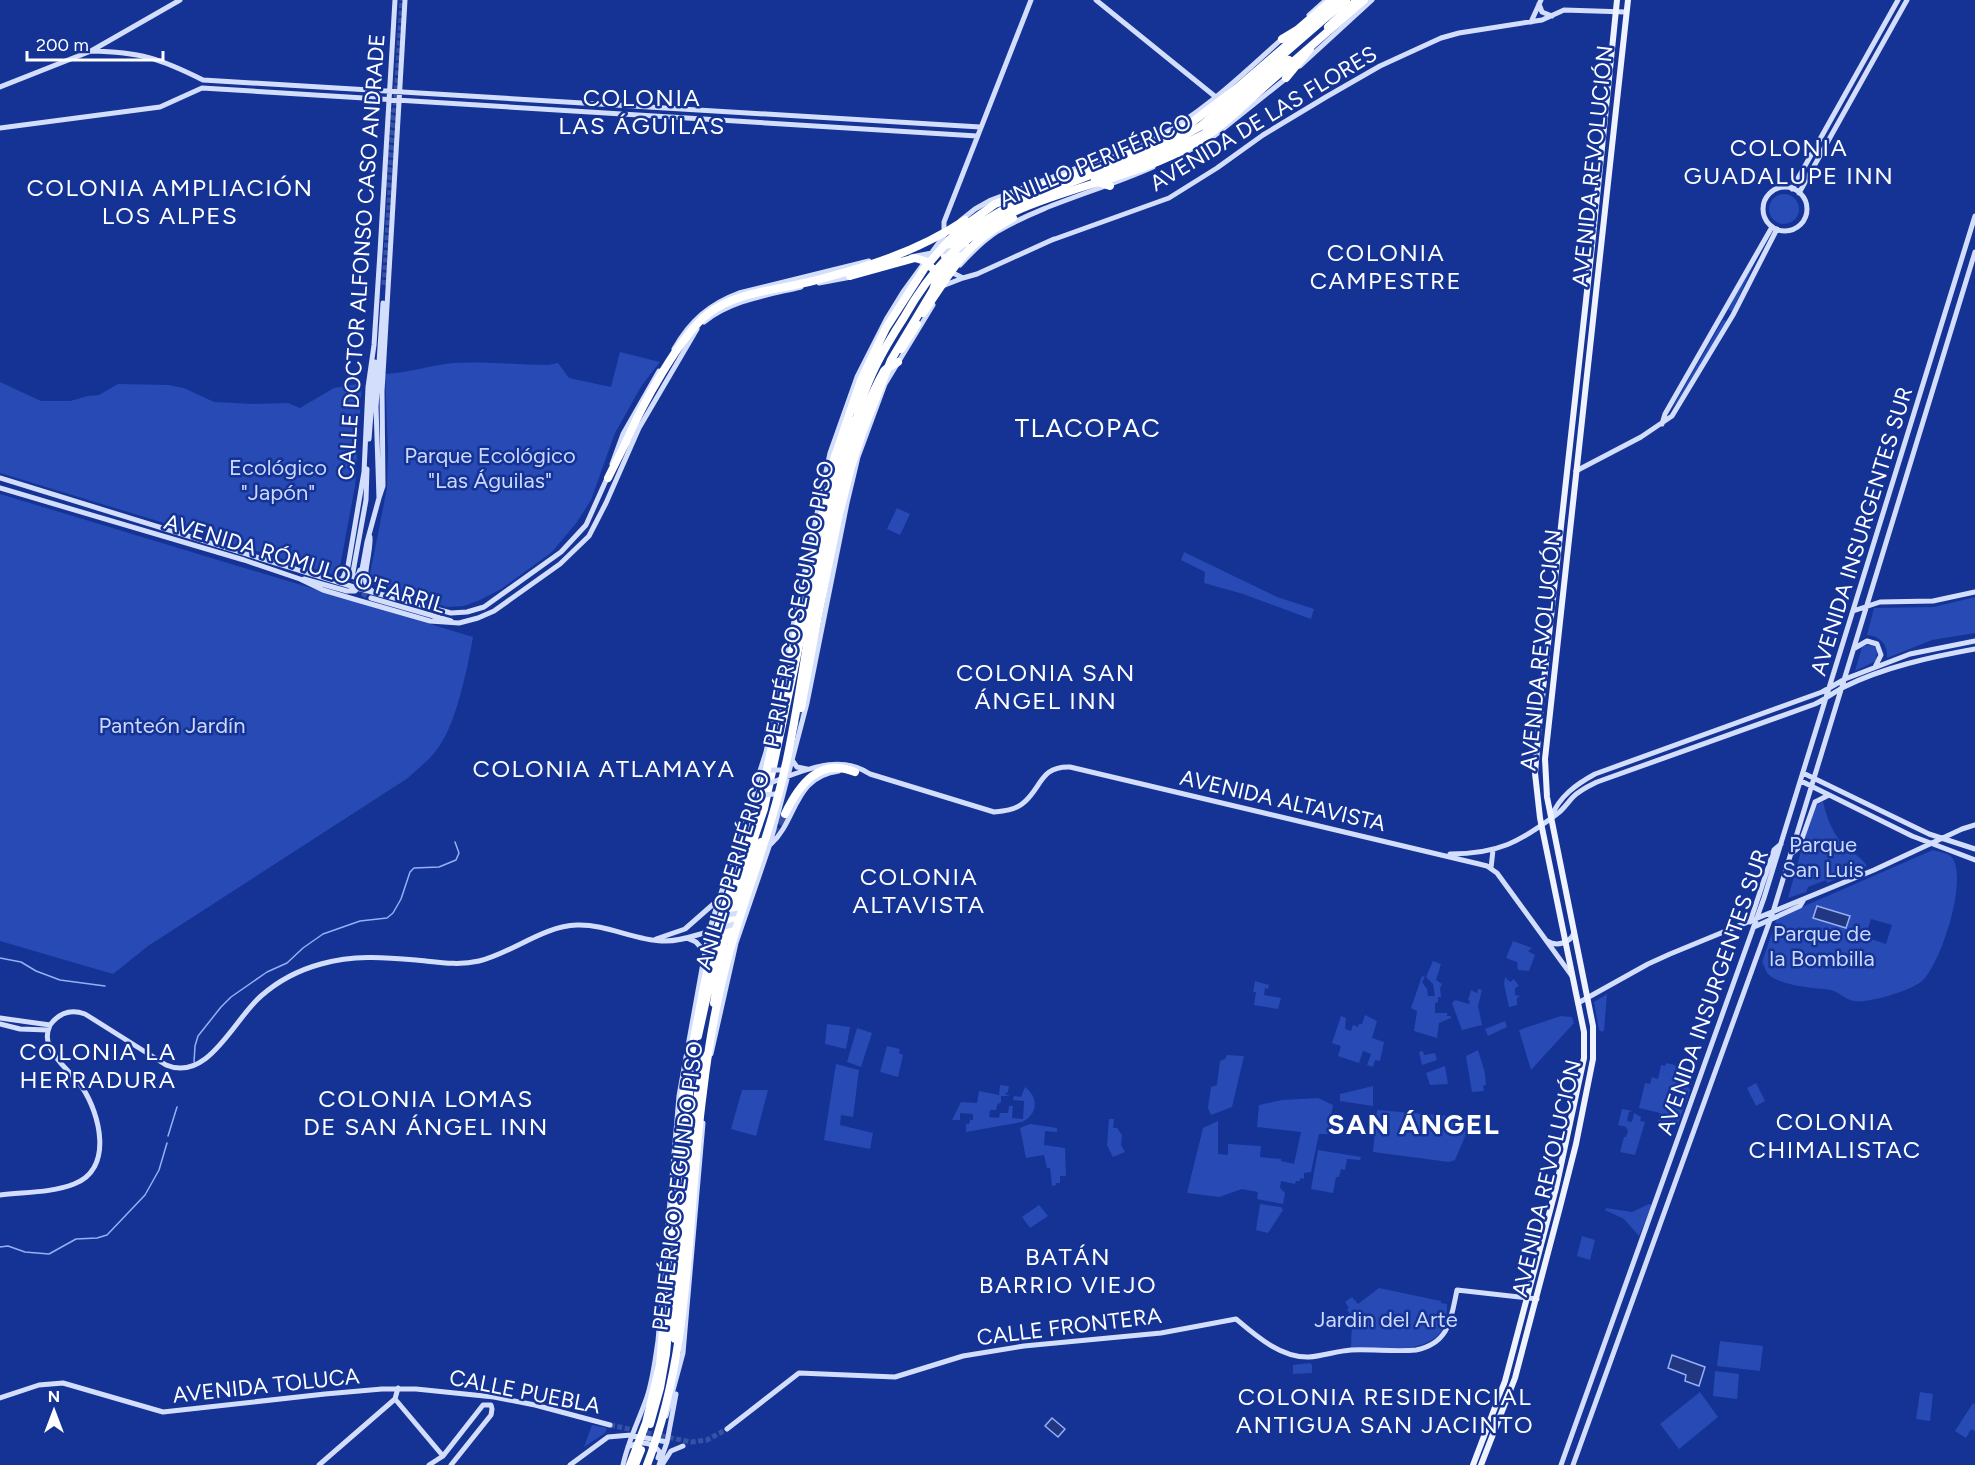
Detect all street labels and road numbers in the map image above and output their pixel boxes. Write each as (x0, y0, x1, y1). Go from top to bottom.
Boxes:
street label: CALLE DOCTOR ALFONSO CASO ANDRADE (332, 33, 391, 481)
street label: AVENIDA DE LAS FLORES (1145, 40, 1382, 197)
street label: AVENIDA REVOLUCIÓN (1566, 44, 1619, 288)
street label: ANILLO PERIFÉRICO (995, 108, 1195, 213)
street label: AVENIDA INSURGENTES SUR (1805, 384, 1918, 679)
street label: PERIFÉRICO SEGUNDO PISO (757, 459, 840, 750)
street label: AVENIDA RÓMULO O'FARRIL (161, 508, 449, 619)
street label: AVENIDA REVOLUCIÓN (1514, 528, 1567, 772)
street label: AVENIDA ALTAVISTA (1177, 764, 1388, 837)
street label: ANILLO PERIFÉRICO (689, 768, 776, 973)
street label: AVENIDA INSURGENTES SUR (1651, 846, 1774, 1138)
street label: PERIFÉRICO SEGUNDO PISO (646, 1040, 709, 1332)
street label: AVENIDA REVOLUCIÓN (1506, 1057, 1587, 1299)
street label: CALLE FRONTERA (975, 1302, 1163, 1351)
street label: AVENIDA TOLUCA (171, 1362, 361, 1409)
street label: CALLE PUEBLA (447, 1364, 603, 1419)

